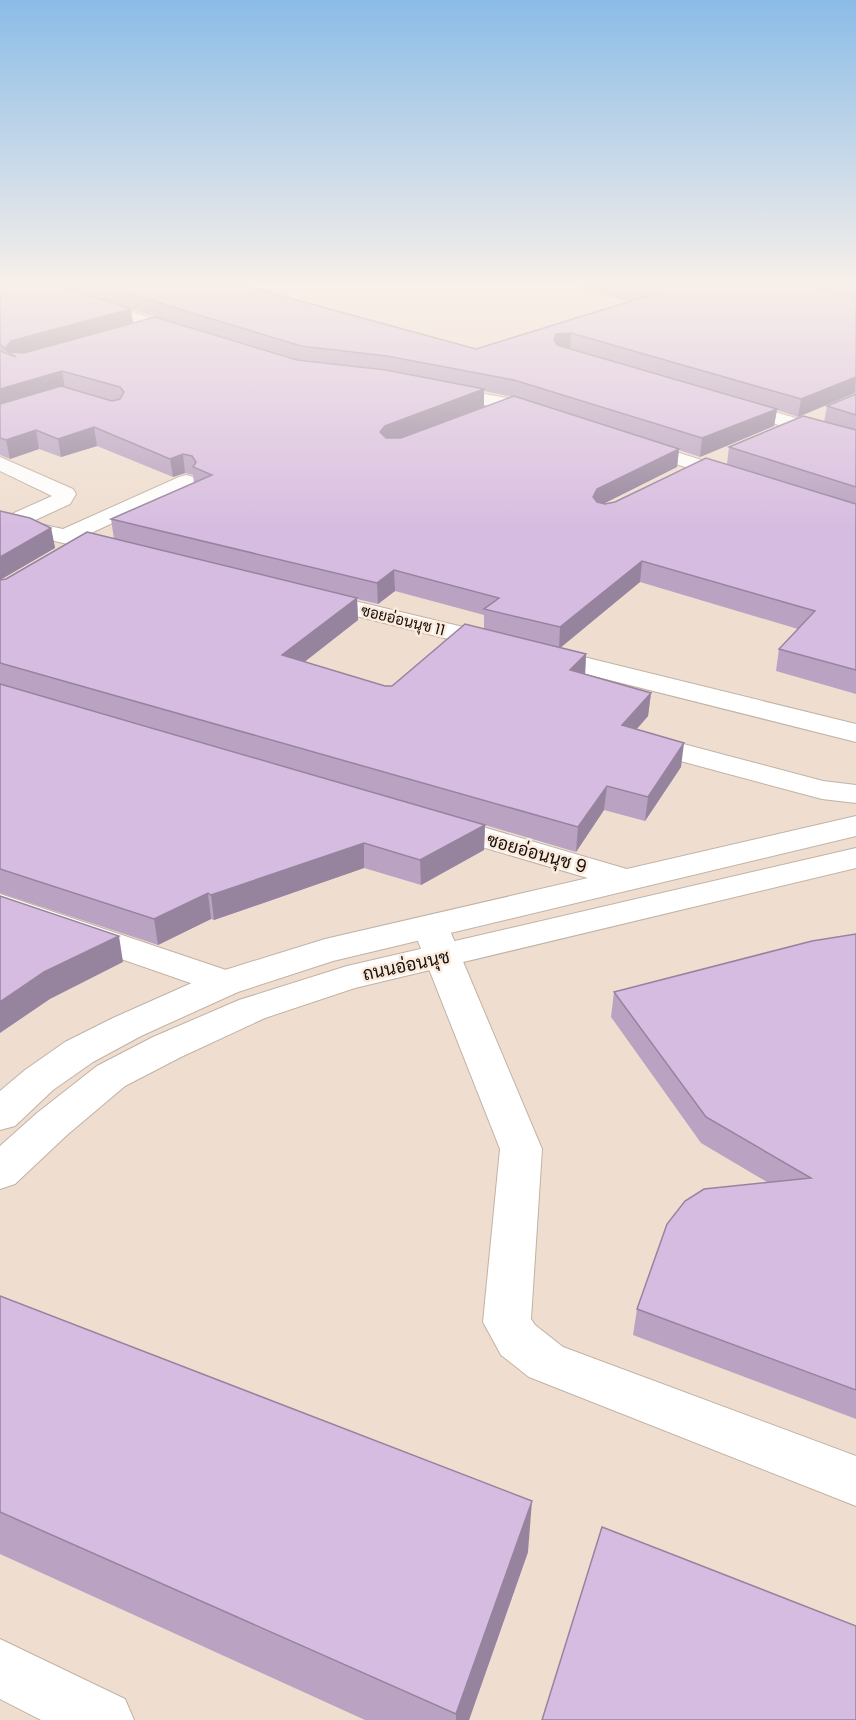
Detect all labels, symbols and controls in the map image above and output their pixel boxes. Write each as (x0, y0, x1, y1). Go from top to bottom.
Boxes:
street label: ซอยอ่อนนุช 11 (358, 599, 447, 642)
street label: ซอยอ่อนนุช 9 (484, 827, 590, 879)
street label: ถนนอ่อนนุช (360, 944, 452, 986)

